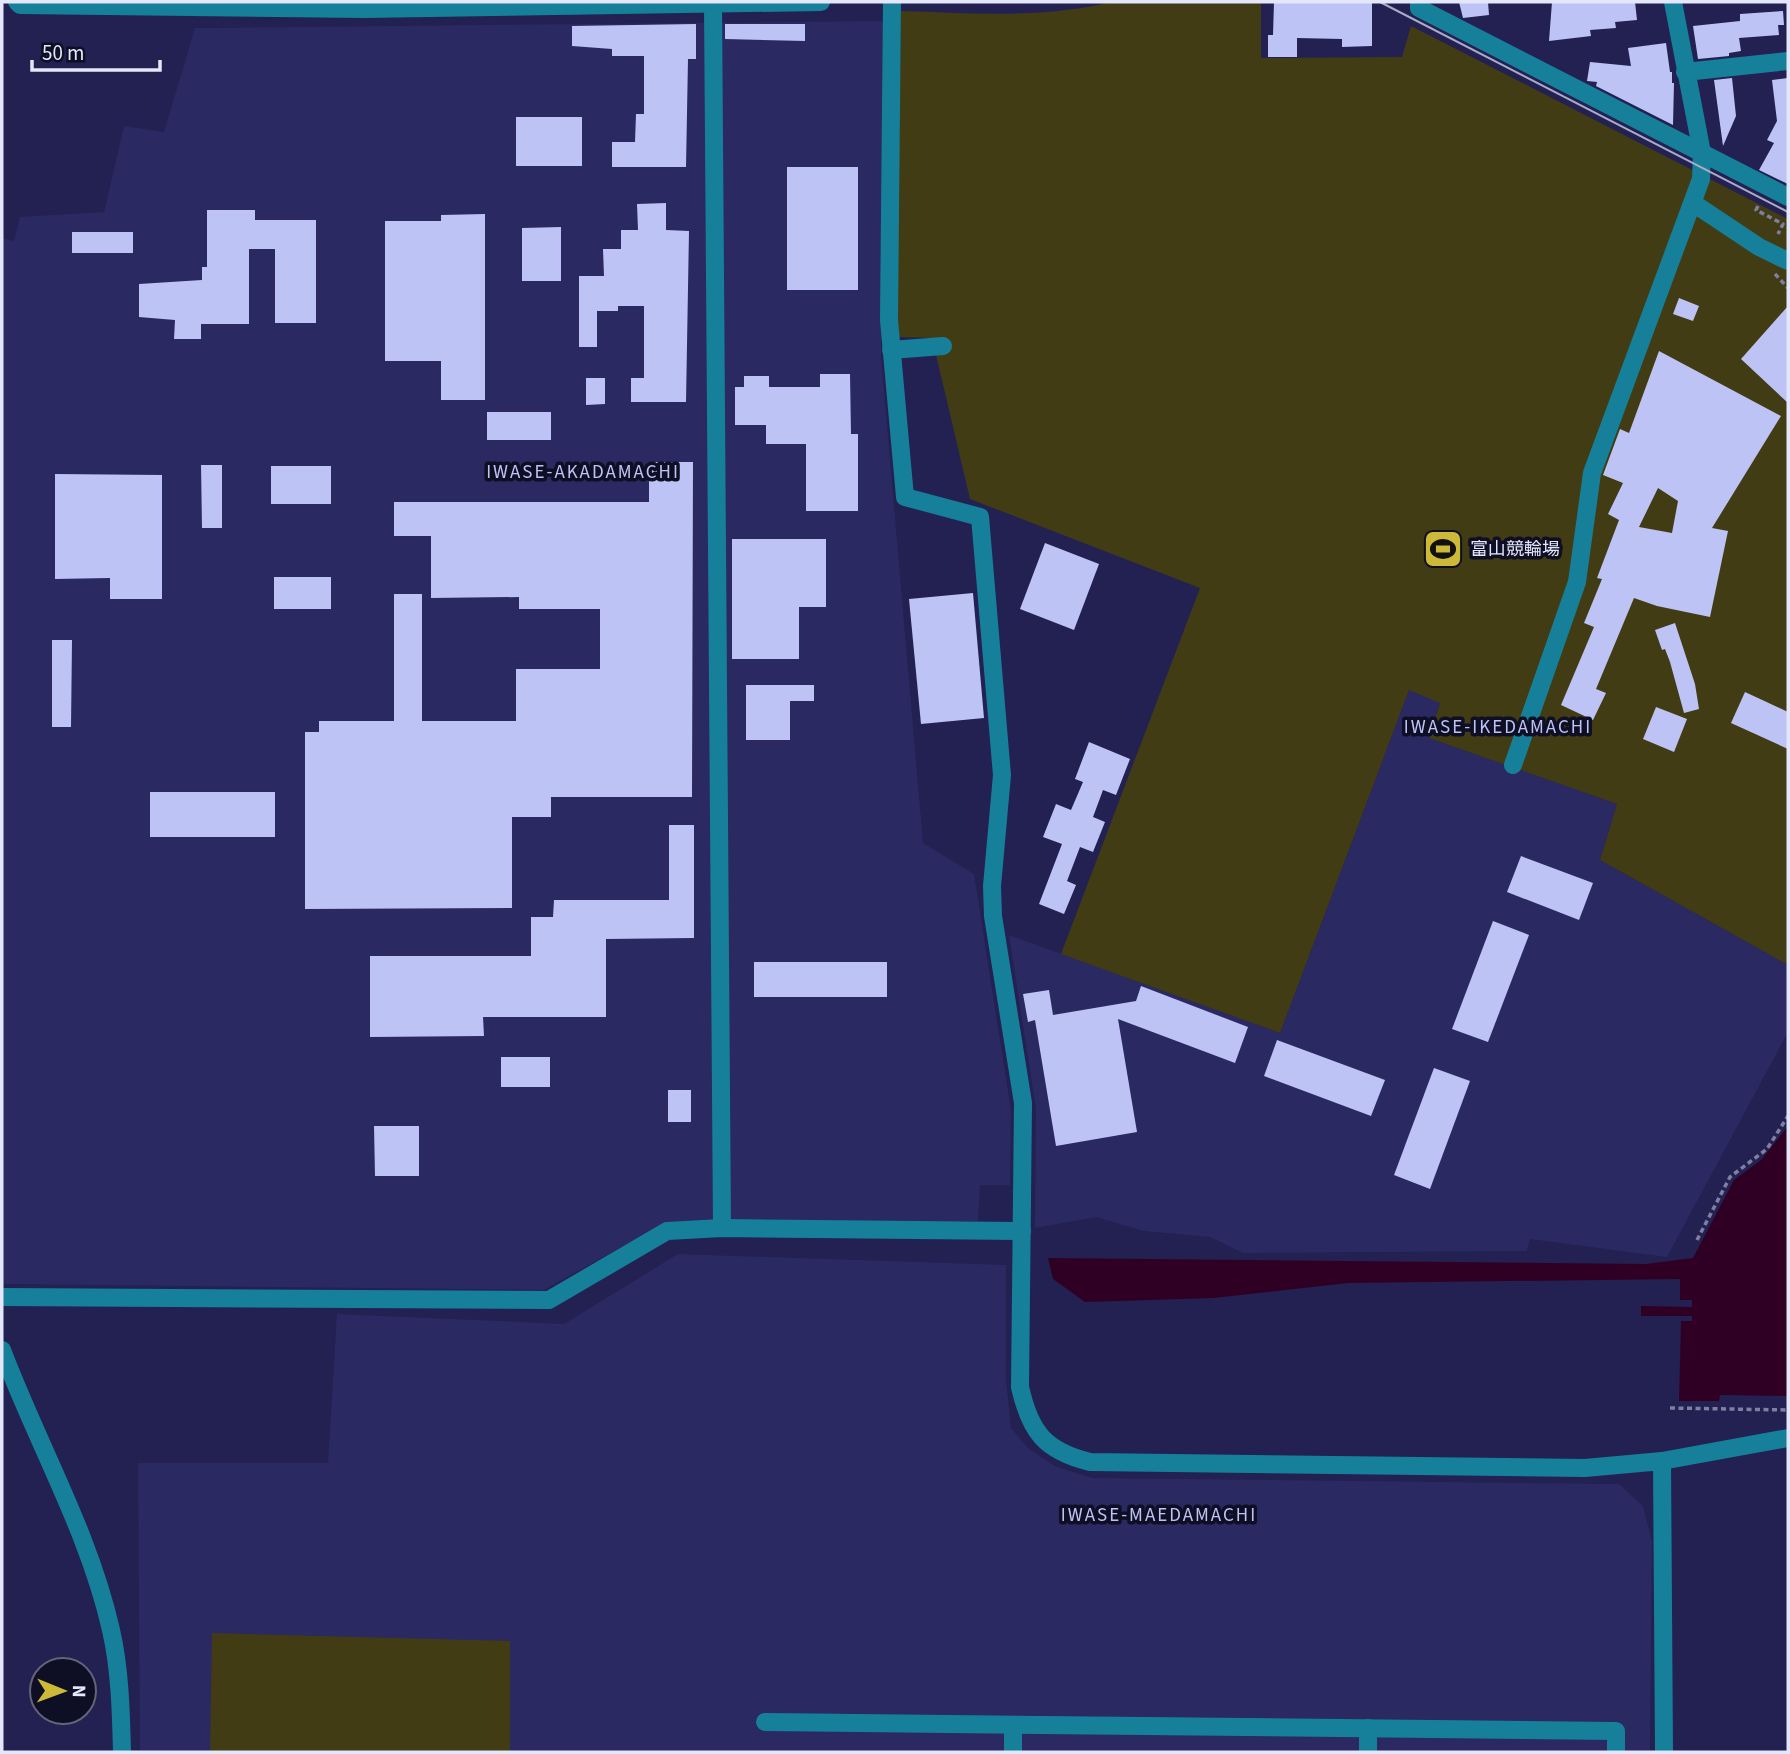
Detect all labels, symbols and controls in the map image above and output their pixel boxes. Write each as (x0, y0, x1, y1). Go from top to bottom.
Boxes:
scale bar (32, 28, 159, 72)
text: 50 m (42, 38, 84, 68)
district label: IWASE-AKADAMACHI (486, 459, 680, 486)
sports icon: 富山競輪場 (1422, 528, 1464, 570)
place label: 富山競輪場 (1470, 537, 1560, 562)
district label: IWASE-IKEDAMACHI (1404, 714, 1592, 741)
district label: IWASE-MAEDAMACHI (1061, 1502, 1257, 1529)
north arrow (28, 1656, 98, 1726)
text: N (65, 1685, 92, 1698)

